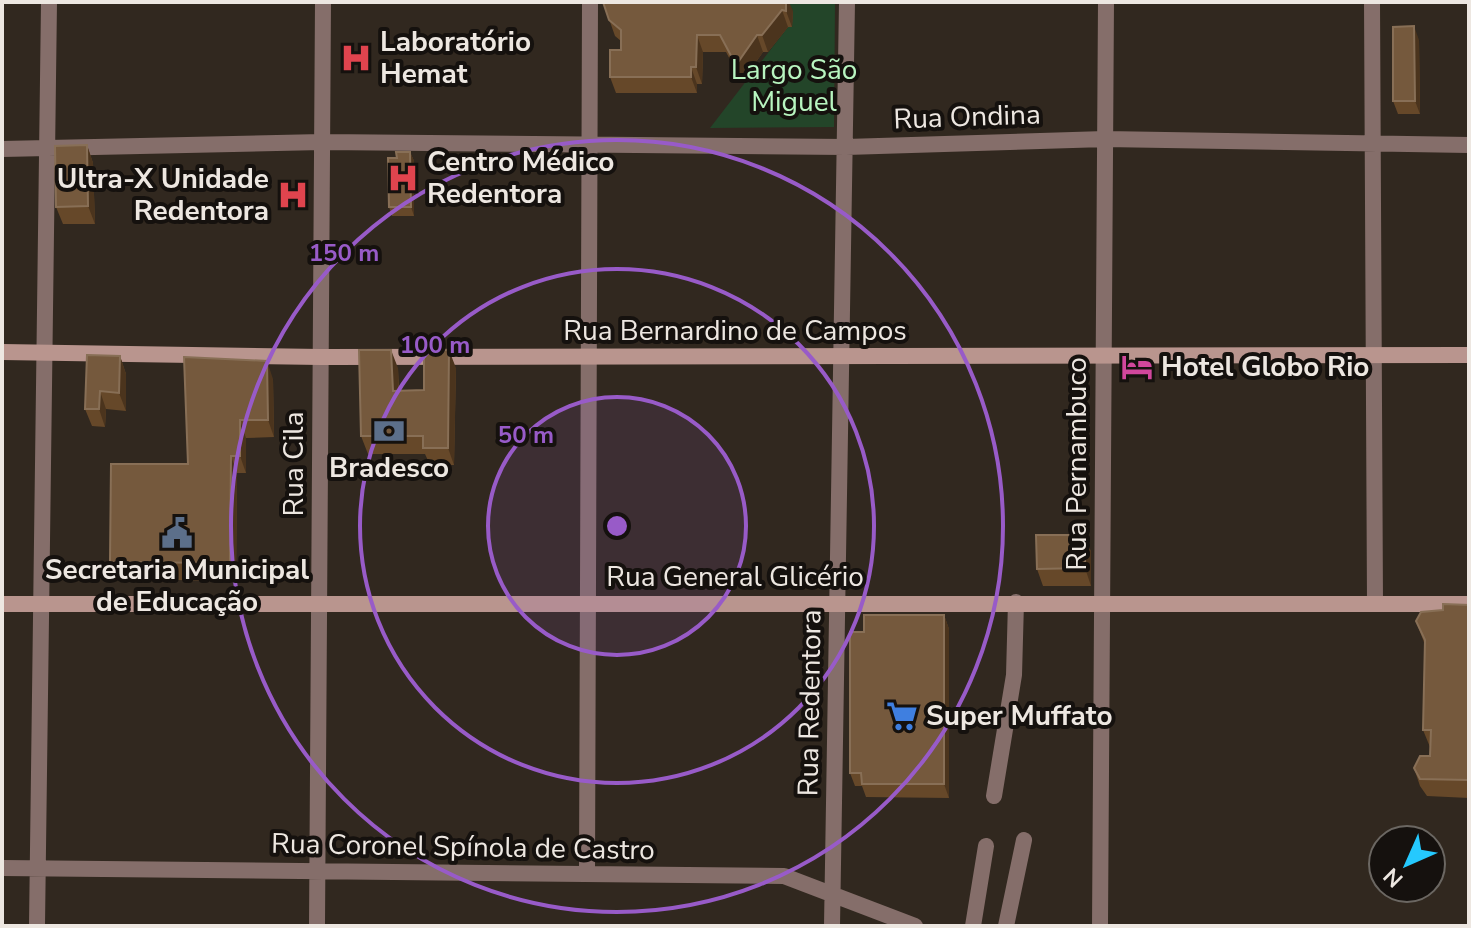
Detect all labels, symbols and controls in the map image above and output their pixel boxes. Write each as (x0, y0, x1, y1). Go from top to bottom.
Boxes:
place label: Laboratório Hemat (380, 23, 531, 93)
hospital icon: Laboratório Hemat (339, 41, 373, 75)
park label: Largo São Miguel (731, 51, 857, 121)
street label: Rua Ondina (893, 95, 1041, 139)
place label: Centro Médico Redentora (427, 143, 614, 213)
place label: Ultra-X Unidade Redentora (57, 160, 269, 230)
hospital icon: Centro Médico Redentora (386, 161, 420, 195)
hospital icon: Ultra-X Unidade Redentora (276, 178, 310, 212)
text: 150 m (309, 237, 379, 269)
street label: Rua Bernardino de Campos (563, 312, 907, 350)
text: 100 m (400, 329, 470, 361)
place label: Hotel Globo Rio (1161, 348, 1369, 386)
hotel icon: Hotel Globo Rio (1120, 350, 1154, 384)
street label: Rua Pernambuco (1058, 357, 1096, 571)
street label: Rua Cila (275, 412, 313, 516)
bank icon: Bradesco (372, 414, 406, 448)
text: 50 m (498, 419, 554, 451)
place label: Bradesco (329, 449, 449, 487)
centre of rings (603, 512, 631, 540)
public building icon: Secretaria Municipal de Educação (160, 516, 194, 550)
place label: Secretaria Municipal de Educação (45, 551, 309, 621)
street label: Rua General Glicério (606, 558, 864, 596)
street label: Rua Redentora (789, 609, 831, 797)
place label: Super Muffato (926, 697, 1113, 735)
supermarket icon: Super Muffato (885, 699, 919, 733)
north arrow (1367, 824, 1447, 904)
street label: Rua Coronel Spínola de Castro (271, 825, 655, 869)
text: N (1377, 861, 1410, 894)

